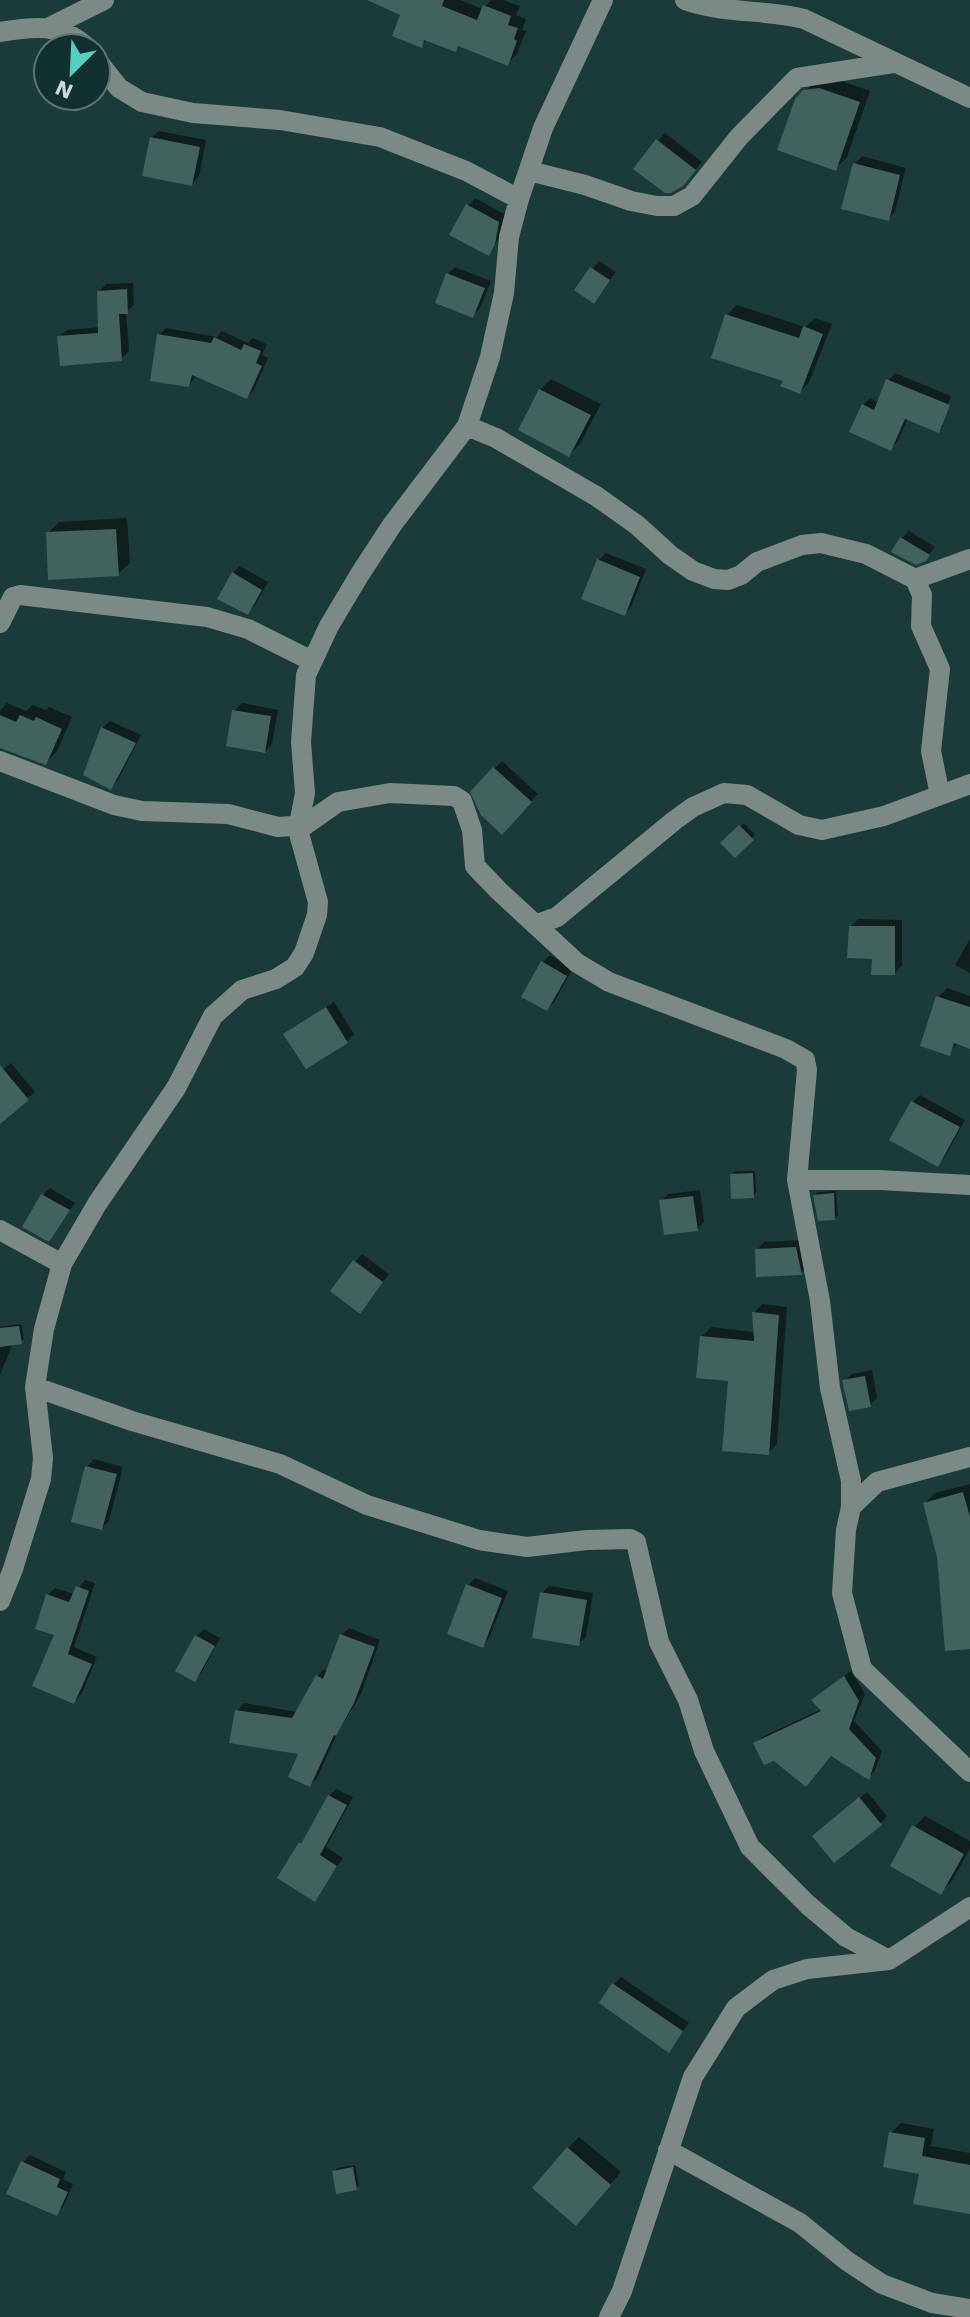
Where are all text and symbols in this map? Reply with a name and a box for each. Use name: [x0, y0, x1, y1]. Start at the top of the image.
north arrow: [32, 32, 112, 112]
text: N: [52, 75, 77, 105]

